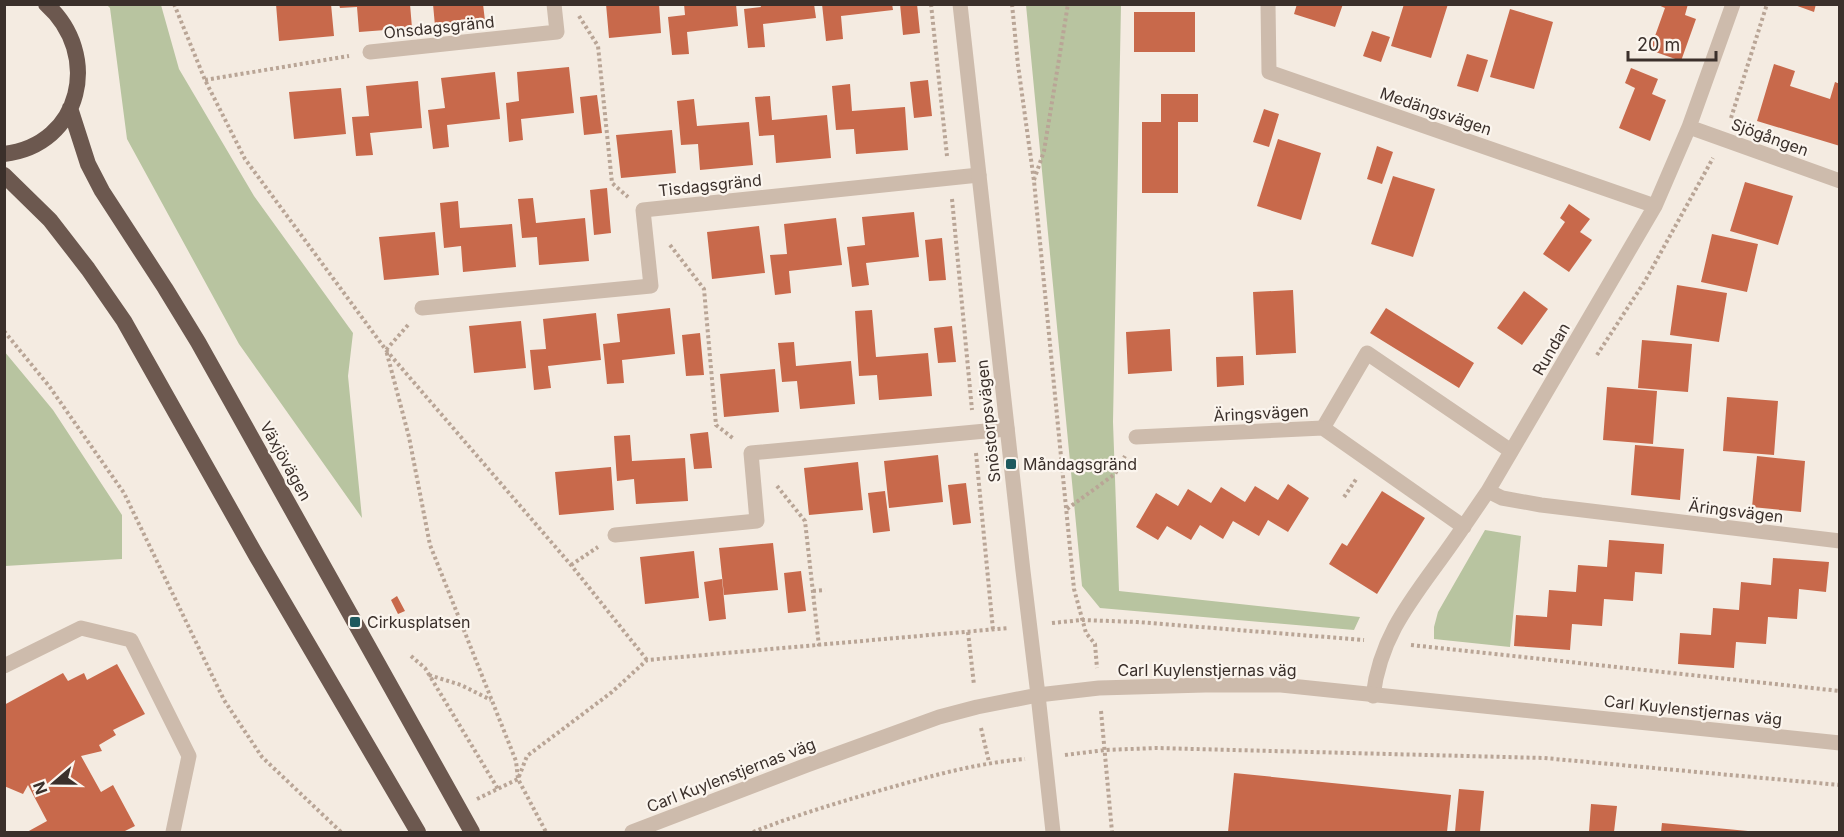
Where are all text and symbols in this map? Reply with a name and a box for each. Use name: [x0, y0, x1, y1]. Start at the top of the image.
street label: Onsdagsgränd: [383, 11, 495, 43]
scale bar: [1628, 24, 1716, 62]
text: 20 m: [1637, 34, 1680, 55]
street label: Medängsvägen: [1378, 83, 1494, 139]
street label: Sjögången: [1729, 114, 1811, 160]
street label: Tisdagsgränd: [657, 170, 763, 200]
street label: Rundan: [1528, 319, 1574, 379]
street label: Snöstorpsvägen: [972, 359, 1004, 483]
street label: Äringsvägen: [1213, 401, 1309, 425]
street label: Växjövägen: [256, 418, 316, 504]
place label: Måndagsgränd: [1023, 454, 1137, 474]
marker: Måndagsgränd: [1004, 457, 1018, 471]
street label: Äringsvägen: [1687, 495, 1785, 527]
place label: Cirkusplatsen: [367, 612, 470, 632]
marker: Cirkusplatsen: [348, 615, 362, 629]
street label: Carl Kuylenstjernas väg: [1117, 660, 1297, 680]
street label: Carl Kuylenstjernas väg: [1603, 691, 1783, 729]
street label: Carl Kuylenstjernas väg: [644, 734, 818, 816]
north arrow: [24, 753, 84, 813]
text: N: [28, 779, 51, 797]

